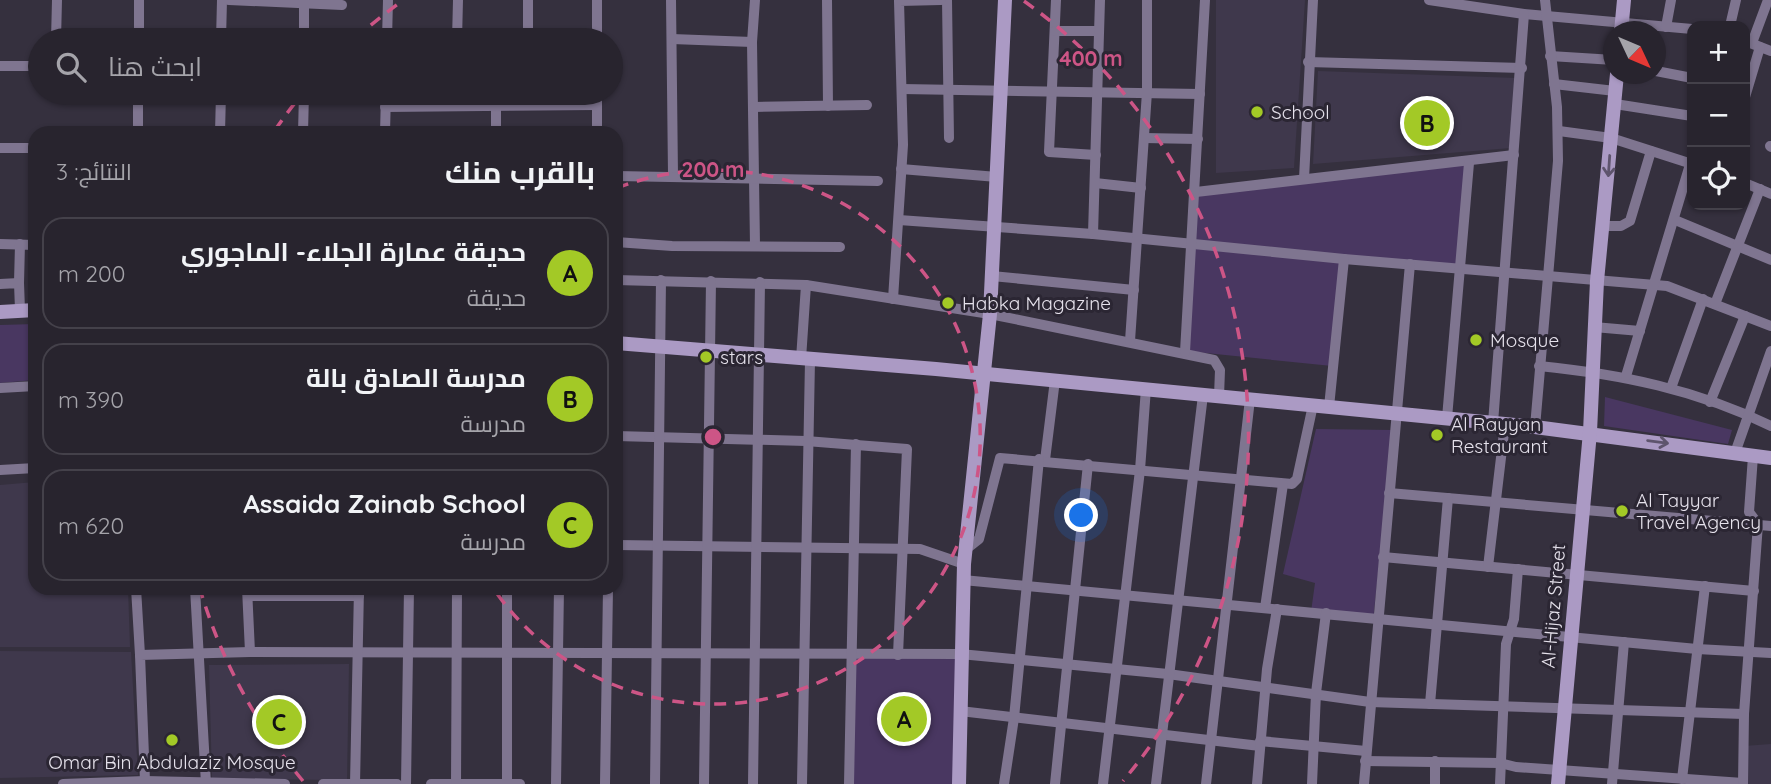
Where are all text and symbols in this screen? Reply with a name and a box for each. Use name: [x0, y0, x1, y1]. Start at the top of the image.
north arrow: [1603, 21, 1666, 84]
map controls: [1687, 21, 1750, 210]
button: +: [1687, 21, 1750, 84]
search box: [28, 28, 623, 105]
text: 400 m: [1059, 45, 1123, 71]
icon: search: [52, 48, 90, 86]
text: ابحث هنا: [108, 50, 202, 83]
button: −: [1687, 84, 1750, 147]
pin: B: [1404, 97, 1450, 149]
place label: School: [1271, 100, 1330, 124]
marker: School: [1249, 104, 1265, 120]
button: locate: [1687, 147, 1750, 210]
text: بالقرب منك: [445, 153, 595, 191]
one-way arrow: [1602, 154, 1615, 177]
text: 200 m: [682, 156, 744, 182]
text: النتائج: 3: [56, 157, 132, 186]
text: حديقة عمارة الجلاء- الماجوري: [181, 235, 526, 268]
text: 200 m: [58, 259, 125, 288]
text: A: [563, 259, 577, 288]
text: حديقة: [467, 283, 526, 312]
place label: Habka Magazine: [962, 291, 1111, 315]
marker: Habka Magazine: [940, 295, 956, 311]
place label: Mosque: [1490, 328, 1559, 352]
marker: Mosque: [1468, 332, 1484, 348]
place label: stars: [720, 345, 763, 369]
marker: stars: [698, 349, 714, 365]
text: مدرسة الصادق بالة: [306, 361, 526, 394]
text: 390 m: [58, 385, 124, 414]
text: B: [562, 385, 578, 414]
text: مدرسة: [461, 409, 526, 438]
place label: Al Rayyan Restaurant: [1451, 412, 1548, 458]
centre of rings: [701, 425, 725, 449]
marker: Al Rayyan Restaurant: [1429, 427, 1445, 443]
one-way arrow: [1646, 436, 1668, 449]
text: Assaida Zainab School: [243, 487, 526, 520]
place label: Al Tayyar Travel Agency: [1636, 488, 1761, 534]
your location: [1064, 498, 1098, 532]
marker: Al Tayyar Travel Agency: [1614, 503, 1630, 519]
text: 620 m: [58, 511, 124, 540]
text: C: [563, 511, 577, 540]
text: مدرسة: [461, 527, 526, 556]
street label: Al-Hijaz Street: [1536, 543, 1570, 669]
pin: A: [881, 693, 927, 745]
pin: C: [256, 696, 302, 748]
marker: Omar Bin Abdulaziz Mosque: [164, 732, 180, 748]
place label: Omar Bin Abdulaziz Mosque: [48, 750, 296, 774]

